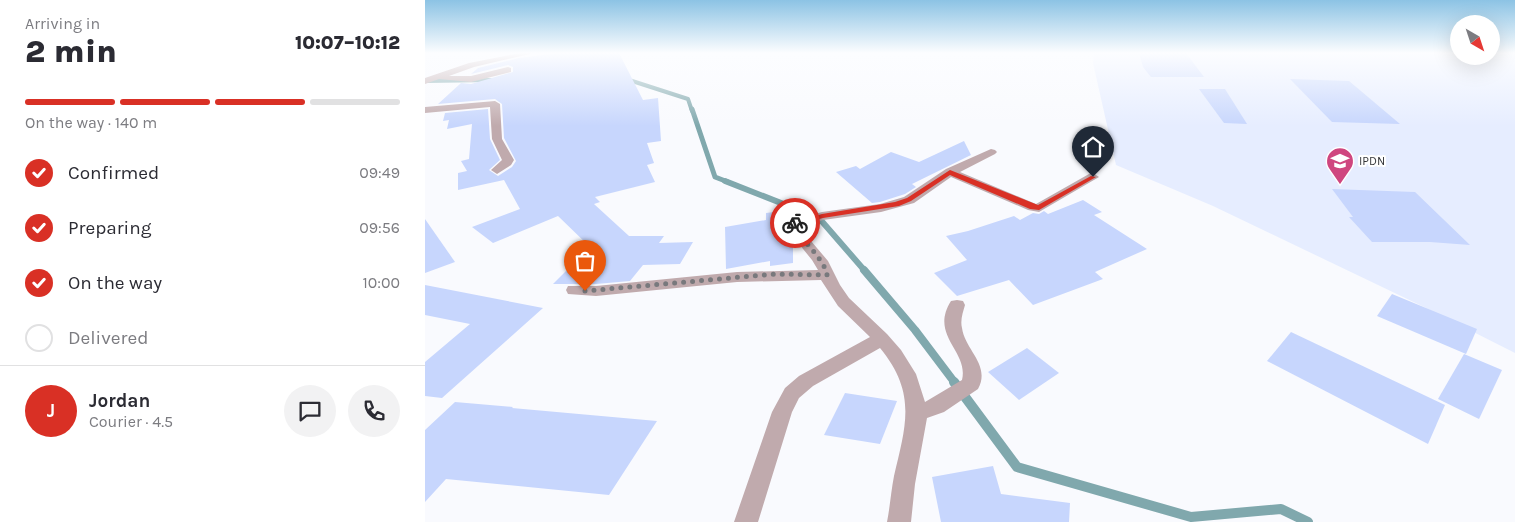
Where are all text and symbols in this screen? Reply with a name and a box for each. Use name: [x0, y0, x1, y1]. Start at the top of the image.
text: Arriving in: [25, 14, 100, 33]
north arrow: [1450, 15, 1500, 65]
map controls: [1450, 15, 1500, 65]
text: 10:07–10:12: [295, 32, 400, 54]
text: 2 min: [25, 33, 117, 70]
text: On the way · 140 m: [25, 113, 157, 132]
pin: [1072, 126, 1114, 177]
icon: home: [1079, 133, 1107, 161]
school or university icon: IPDN: [1325, 146, 1355, 185]
place label: IPDN: [1359, 154, 1385, 168]
icon: check: [25, 159, 53, 187]
text: Confirmed: [68, 162, 159, 184]
text: 09:49: [359, 163, 400, 182]
courier: [770, 198, 820, 248]
icon: bike: [781, 209, 809, 237]
icon: check: [25, 214, 53, 242]
text: Preparing: [68, 217, 151, 239]
text: 09:56: [359, 218, 400, 237]
pin: [564, 240, 606, 291]
icon: bag: [571, 247, 599, 275]
icon: check: [25, 269, 53, 297]
text: On the way: [68, 272, 162, 294]
text: 10:00: [363, 273, 400, 292]
text: Delivered: [68, 327, 148, 349]
button: chat: [284, 385, 336, 437]
button: phone: [348, 385, 400, 437]
text: Jordan: [89, 390, 150, 412]
text: J: [47, 400, 55, 422]
text: Courier · 4.5: [89, 412, 173, 431]

